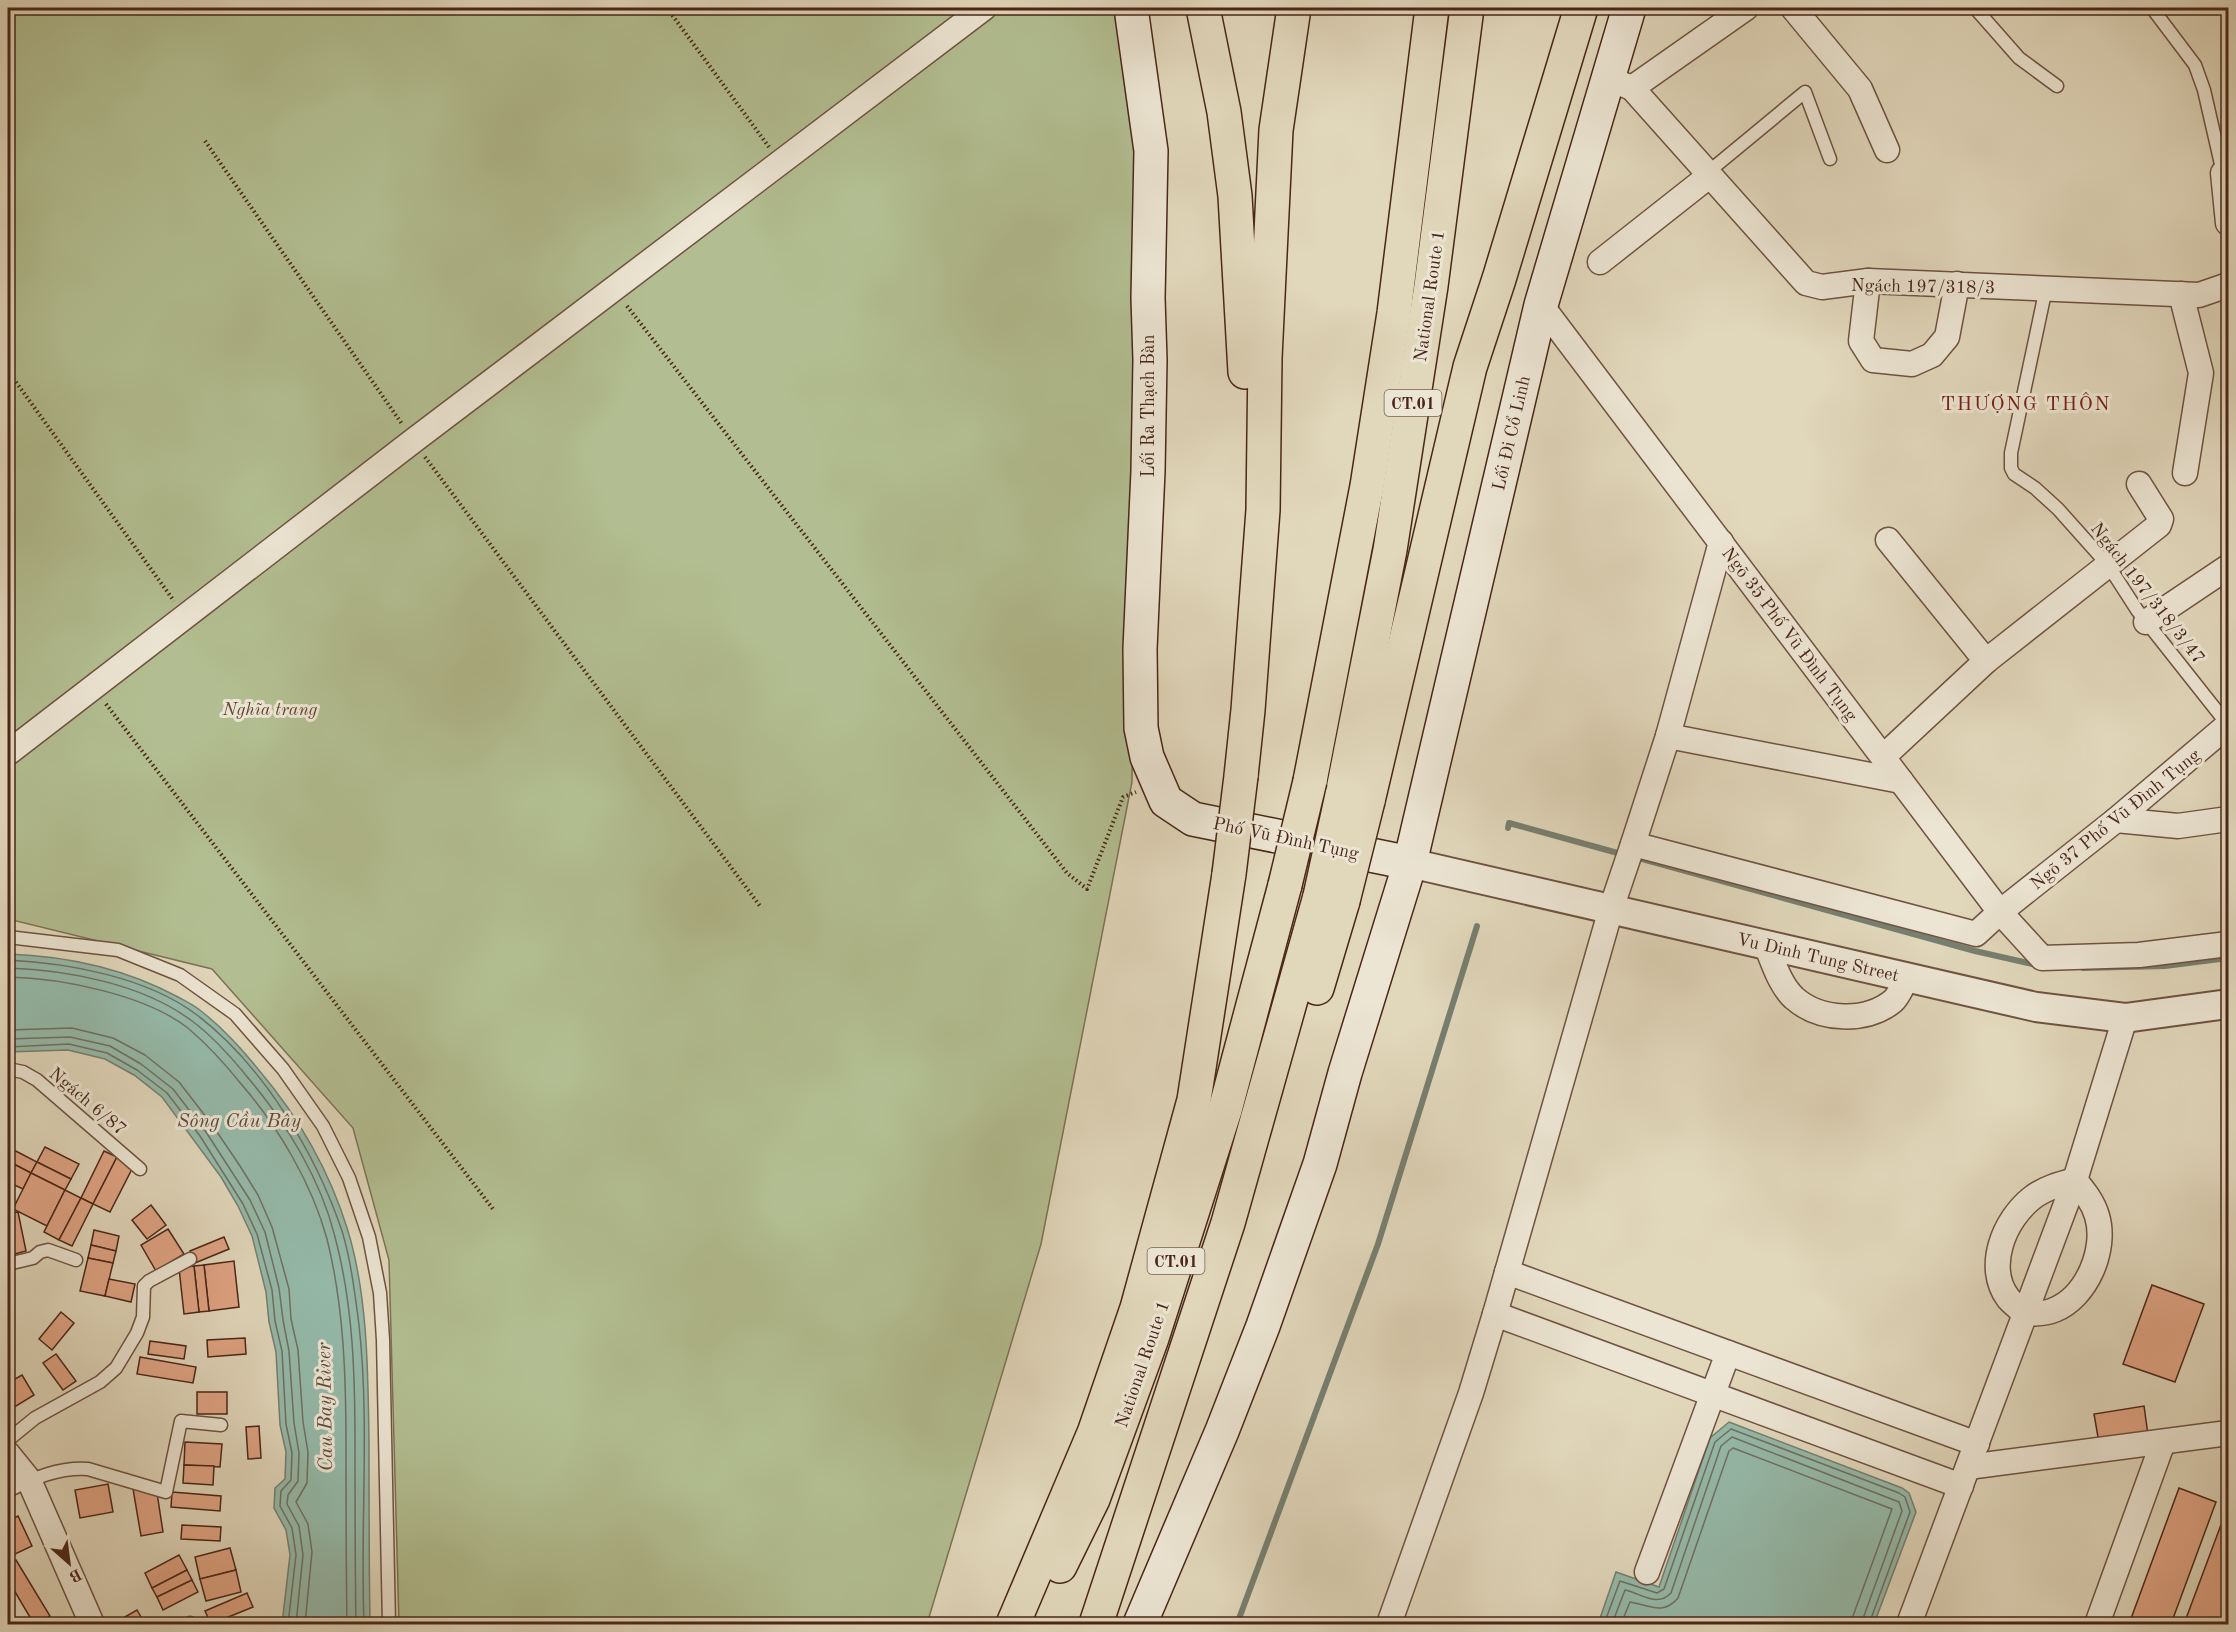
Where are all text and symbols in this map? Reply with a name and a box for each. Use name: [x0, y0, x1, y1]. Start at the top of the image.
street label: National Route 1: [1412, 229, 1448, 363]
street label: Ngách 197/318/3: [1851, 277, 1995, 297]
street label: Lối Ra Thạch Bàn: [1139, 334, 1158, 477]
street label: Lối Đi Cổ Linh: [1488, 374, 1534, 492]
road number: CT.01: [1384, 390, 1442, 416]
district label: THƯỢNG THÔN: [1941, 392, 2111, 415]
street label: Ngách 197/318/3/47: [2087, 520, 2208, 667]
street label: Ngõ 35 Phố Vũ Đình Tụng: [1718, 544, 1861, 725]
park label: Nghĩa trang: [222, 701, 318, 719]
street label: Ngõ 37 Phố Vũ Đình Tụng: [2027, 745, 2204, 894]
street label: Phố Vũ Đình Tụng: [1211, 814, 1361, 863]
street label: Vu Dinh Tung Street: [1735, 931, 1901, 985]
street label: Ngách 6/87: [45, 1064, 129, 1139]
water label: Sông Cầu Bây: [177, 1111, 302, 1132]
road number: CT.01: [1148, 1248, 1204, 1274]
street label: National Route 1: [1113, 1299, 1173, 1430]
water label: Cau Bay River: [315, 1342, 337, 1472]
north arrow: [39, 1533, 99, 1593]
text: B: [66, 1565, 84, 1584]

